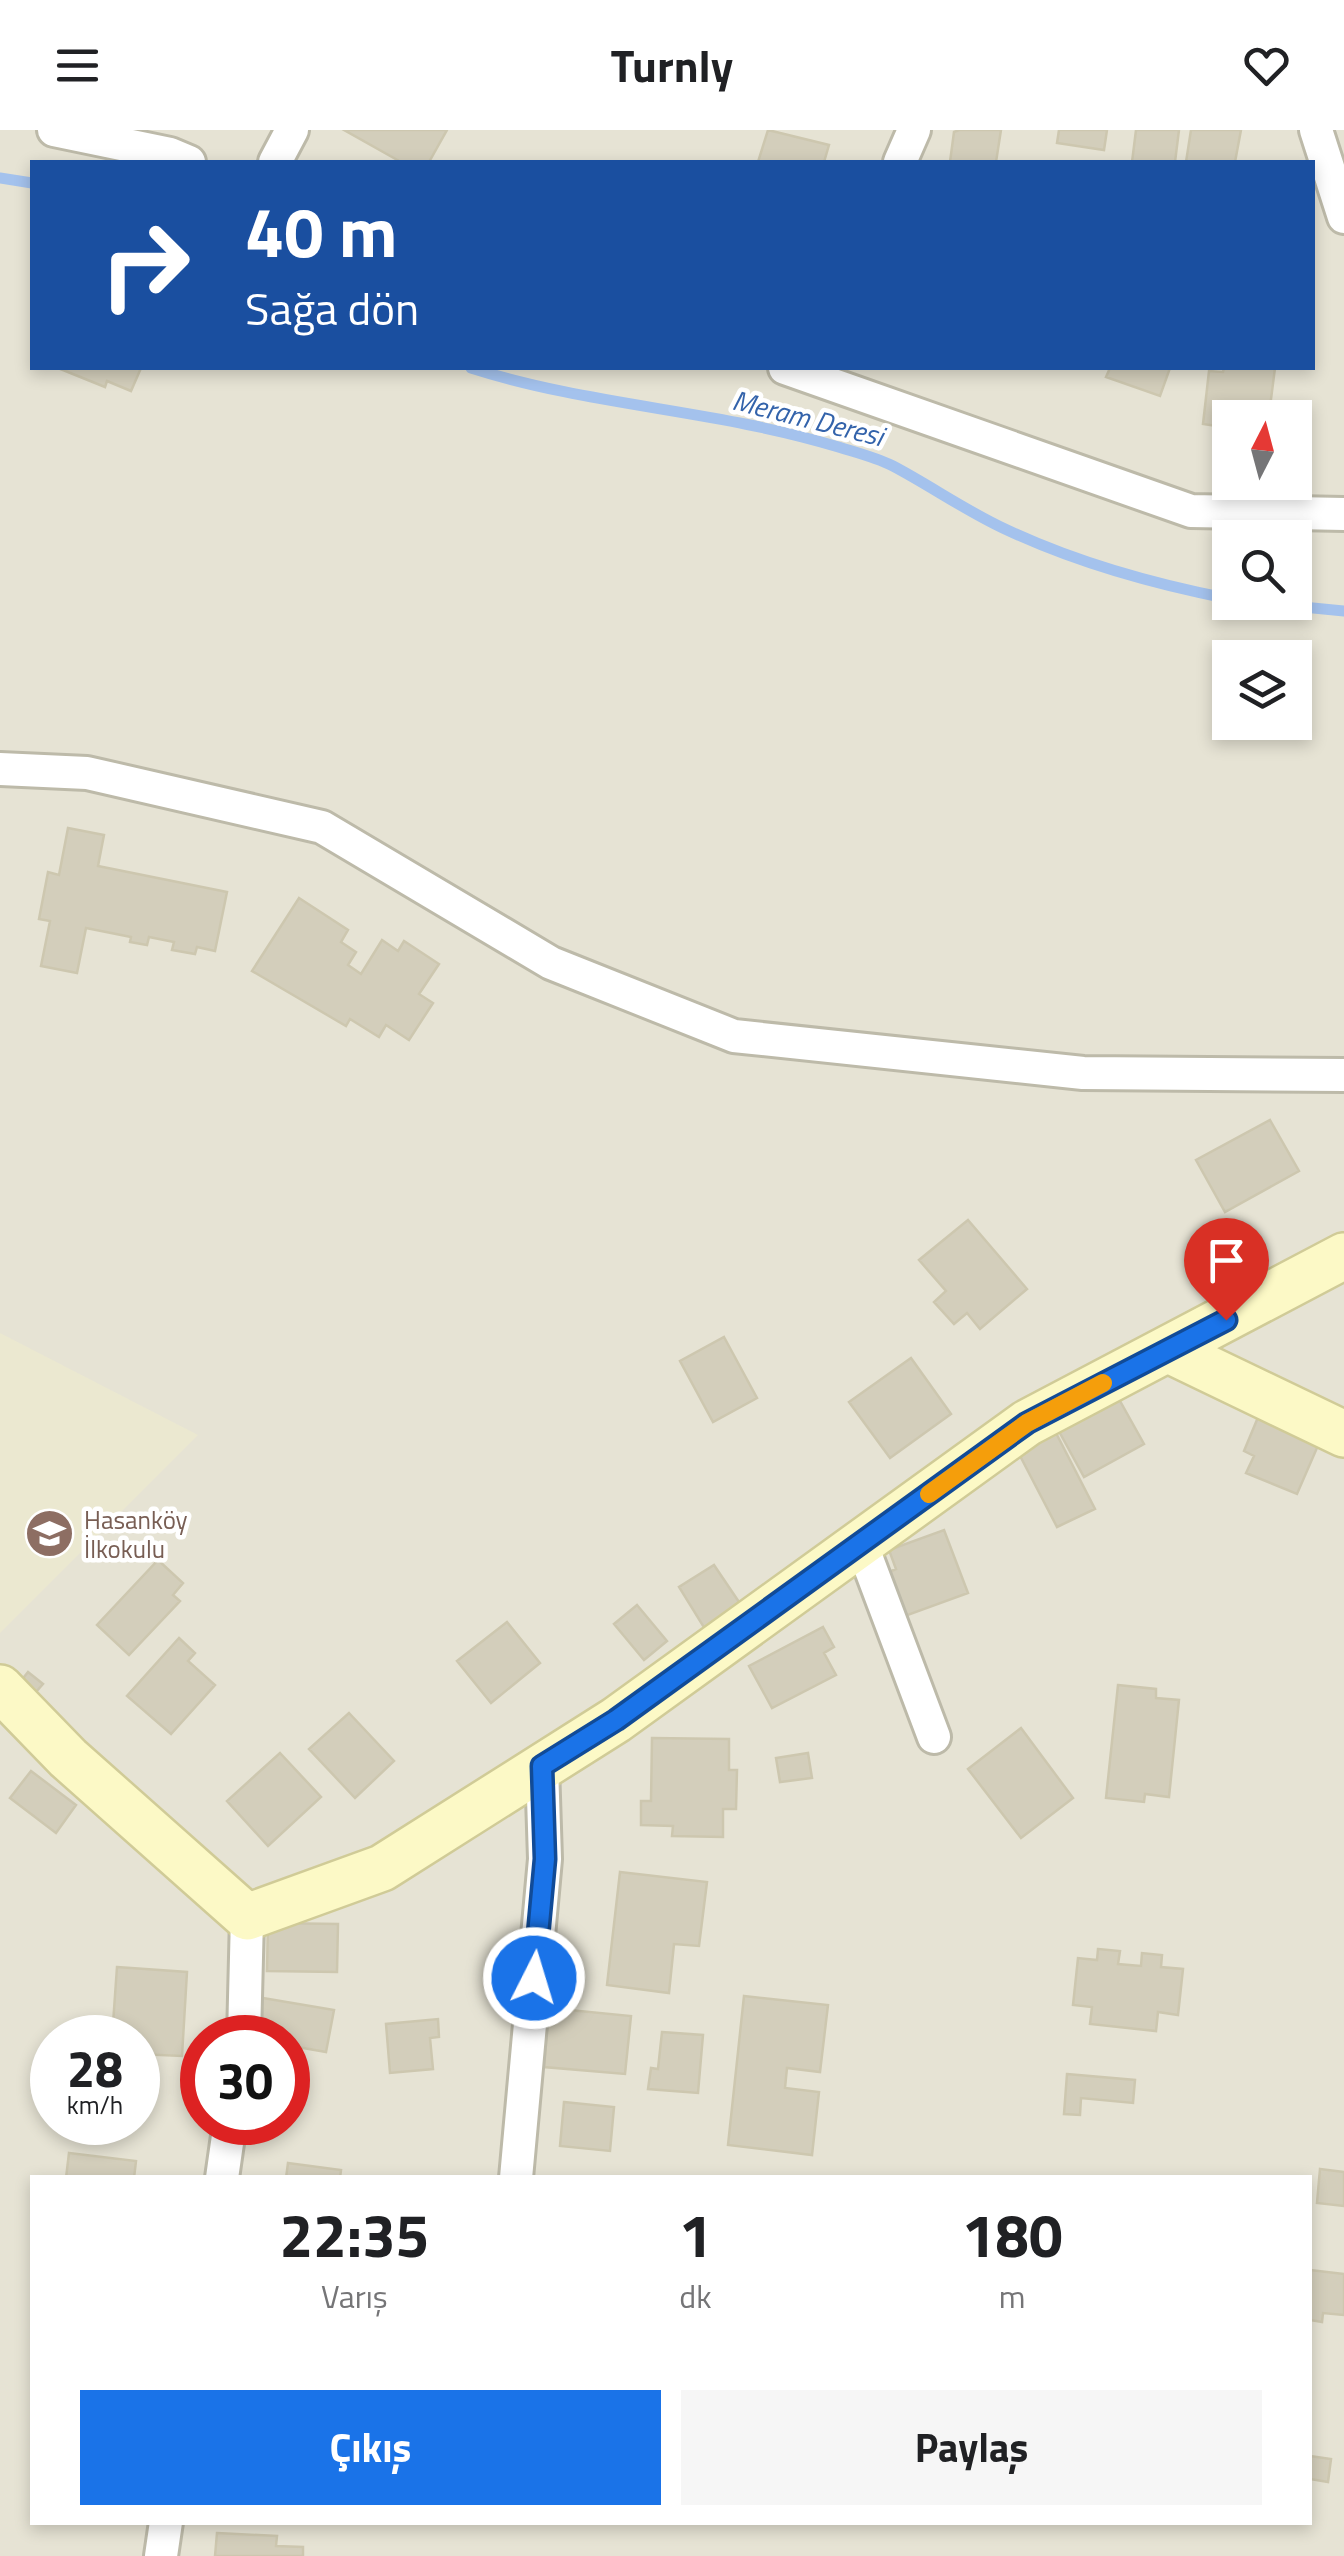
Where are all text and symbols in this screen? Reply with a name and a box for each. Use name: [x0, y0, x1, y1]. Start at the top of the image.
text: Turnly: [611, 31, 733, 99]
icon: menu: [50, 38, 105, 93]
icon: heart: [1239, 38, 1294, 93]
text: 40 m: [245, 178, 398, 284]
icon: right: [80, 200, 210, 330]
text: Sağa dön: [245, 274, 419, 342]
water label: Meram Deresi: [728, 378, 891, 458]
north arrow: [1212, 400, 1312, 500]
map controls: [1212, 400, 1312, 740]
button: search: [1212, 520, 1312, 620]
button: layers: [1212, 640, 1312, 740]
pin: [1184, 1218, 1269, 1321]
icon: arrive: [1199, 1233, 1254, 1288]
place label: Hasanköy İlkokulu: [84, 1501, 188, 1568]
school or university icon: Hasanköy İlkokulu: [23, 1508, 75, 1560]
position arrow: [482, 1926, 586, 2030]
speed limit sign: 30: [180, 2015, 310, 2145]
text: 28: [67, 2030, 123, 2106]
text: km/h: [67, 2086, 123, 2124]
text: 22:35: [279, 2189, 429, 2280]
text: 1: [679, 2189, 712, 2280]
text: 180: [962, 2189, 1063, 2280]
text: Varış: [321, 2272, 388, 2320]
text: dk: [679, 2272, 712, 2320]
text: m: [999, 2272, 1026, 2320]
button: Çıkış: [80, 2390, 661, 2505]
button: Paylaş: [681, 2390, 1262, 2505]

